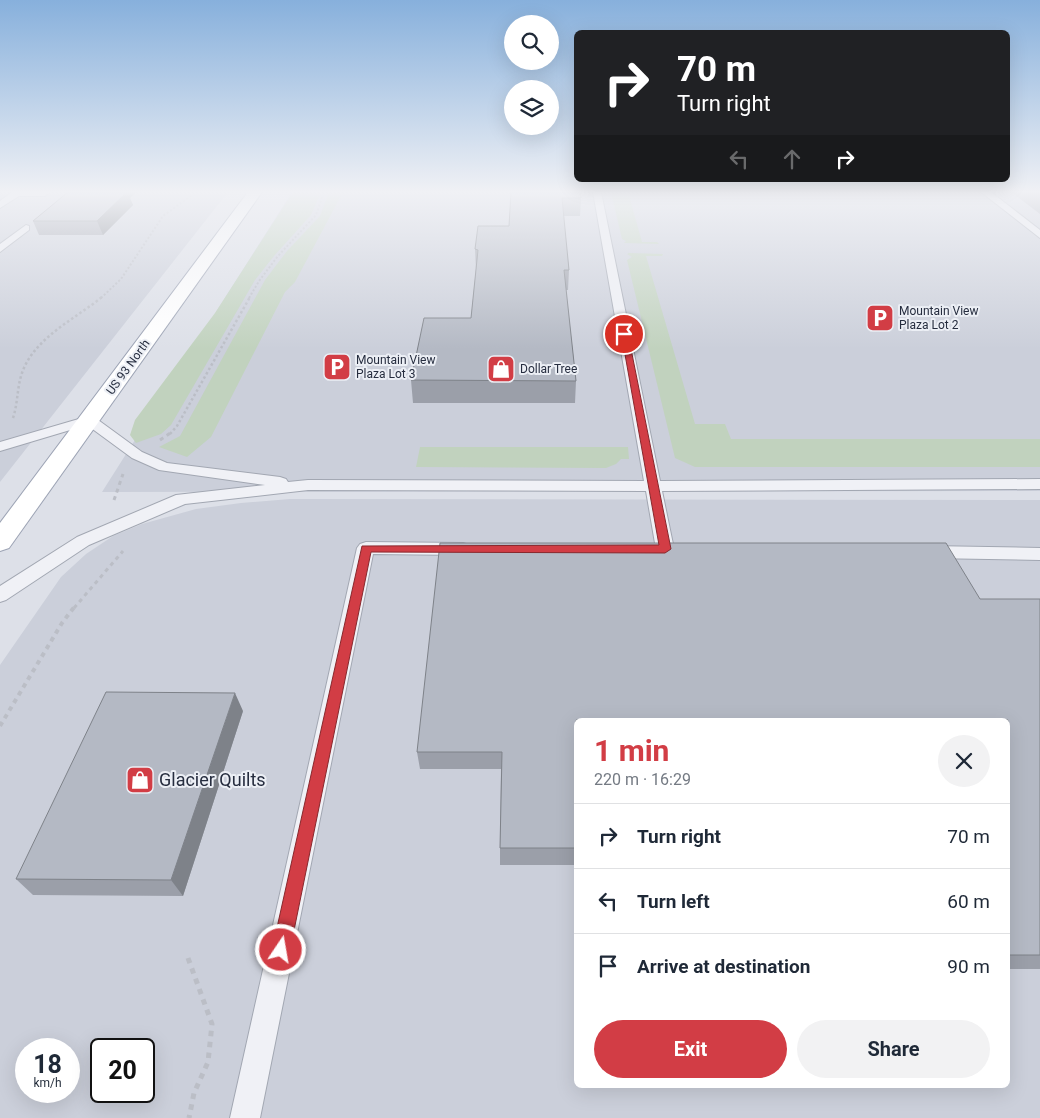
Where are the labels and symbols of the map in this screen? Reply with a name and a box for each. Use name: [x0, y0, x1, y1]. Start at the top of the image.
parking icon: Mountain View Plaza Lot 2: [865, 303, 895, 333]
place label: Mountain View Plaza Lot 2: [899, 304, 978, 332]
pin: [603, 313, 645, 355]
street label: US 93 North: [103, 337, 153, 397]
parking icon: Mountain View Plaza Lot 3: [322, 352, 352, 382]
place label: Mountain View Plaza Lot 3: [356, 353, 435, 381]
shop icon: Dollar Tree: [486, 354, 516, 384]
place label: Dollar Tree: [520, 362, 577, 376]
shop icon: Glacier Quilts: [125, 765, 155, 795]
place label: Glacier Quilts: [159, 769, 266, 790]
position arrow: [254, 923, 306, 975]
speed limit sign: 20: [90, 1038, 155, 1103]

